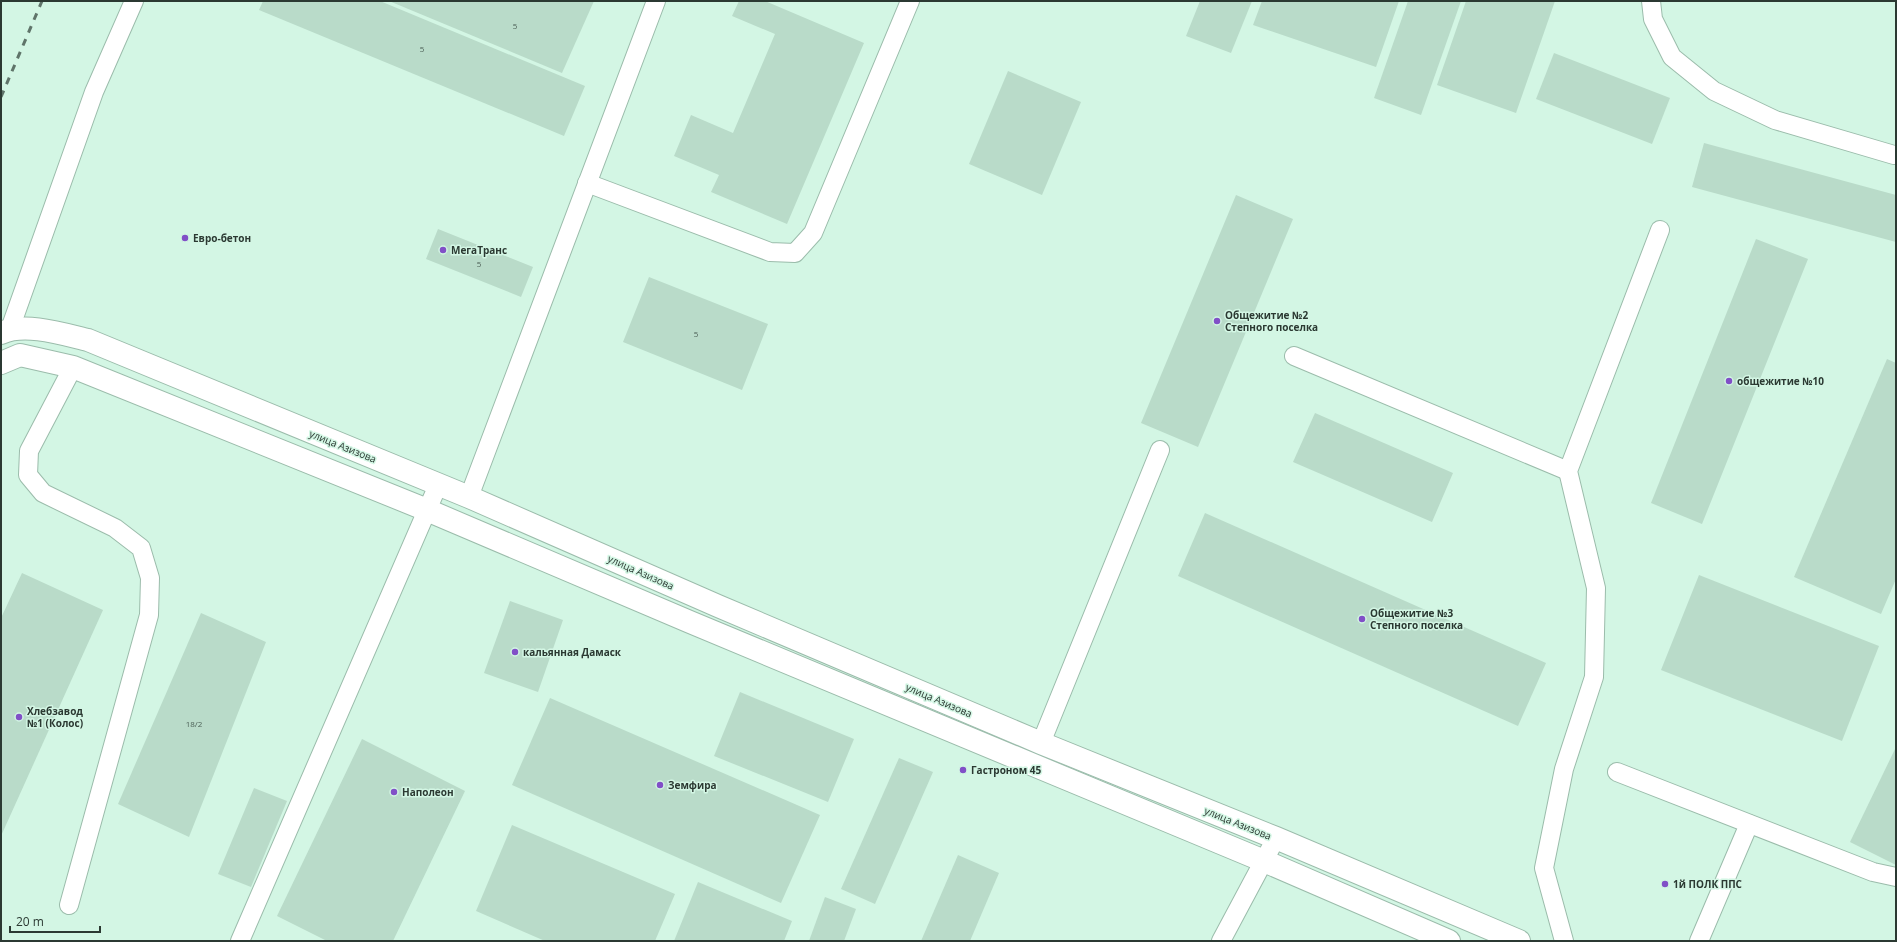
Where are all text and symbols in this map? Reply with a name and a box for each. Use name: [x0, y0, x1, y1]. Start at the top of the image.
house number: 5: [513, 20, 518, 31]
house number: 5: [420, 43, 425, 54]
place label: Евро-бетон: [193, 231, 251, 245]
marker: Евро-бетон: [180, 233, 190, 243]
place label: МегаТранс: [451, 243, 507, 257]
marker: МегаТранс: [438, 245, 448, 255]
house number: 5: [477, 258, 482, 269]
place label: Общежитие №2 Степного поселка: [1225, 308, 1318, 334]
marker: Общежитие №2 Степного поселка: [1212, 316, 1222, 326]
house number: 5: [694, 328, 699, 339]
place label: общежитие №10: [1737, 374, 1824, 388]
marker: общежитие №10: [1724, 376, 1734, 386]
street label: улица Азизова: [307, 426, 379, 466]
street label: улица Азизова: [606, 551, 676, 593]
place label: Общежитие №3 Степного поселка: [1370, 606, 1463, 632]
marker: Общежитие №3 Степного поселка: [1357, 614, 1367, 624]
place label: кальянная Дамаск: [523, 645, 622, 659]
marker: кальянная Дамаск: [510, 647, 520, 657]
street label: улица Азизова: [904, 680, 974, 720]
place label: Хлебзавод №1 (Колос): [27, 704, 83, 730]
marker: Хлебзавод №1 (Колос): [14, 712, 24, 722]
house number: 18/2: [186, 718, 203, 729]
place label: Гастроном 45: [971, 763, 1041, 777]
marker: Гастроном 45: [958, 765, 968, 775]
place label: Земфира: [668, 778, 717, 792]
marker: Земфира: [655, 780, 665, 790]
place label: Наполеон: [402, 785, 454, 799]
marker: Наполеон: [389, 787, 399, 797]
street label: улица Азизова: [1202, 803, 1274, 843]
place label: 1й ПОЛК ППС: [1673, 877, 1743, 891]
marker: 1й ПОЛК ППС: [1660, 879, 1670, 889]
scale bar: [10, 908, 100, 934]
text: 20 m: [16, 913, 44, 930]

